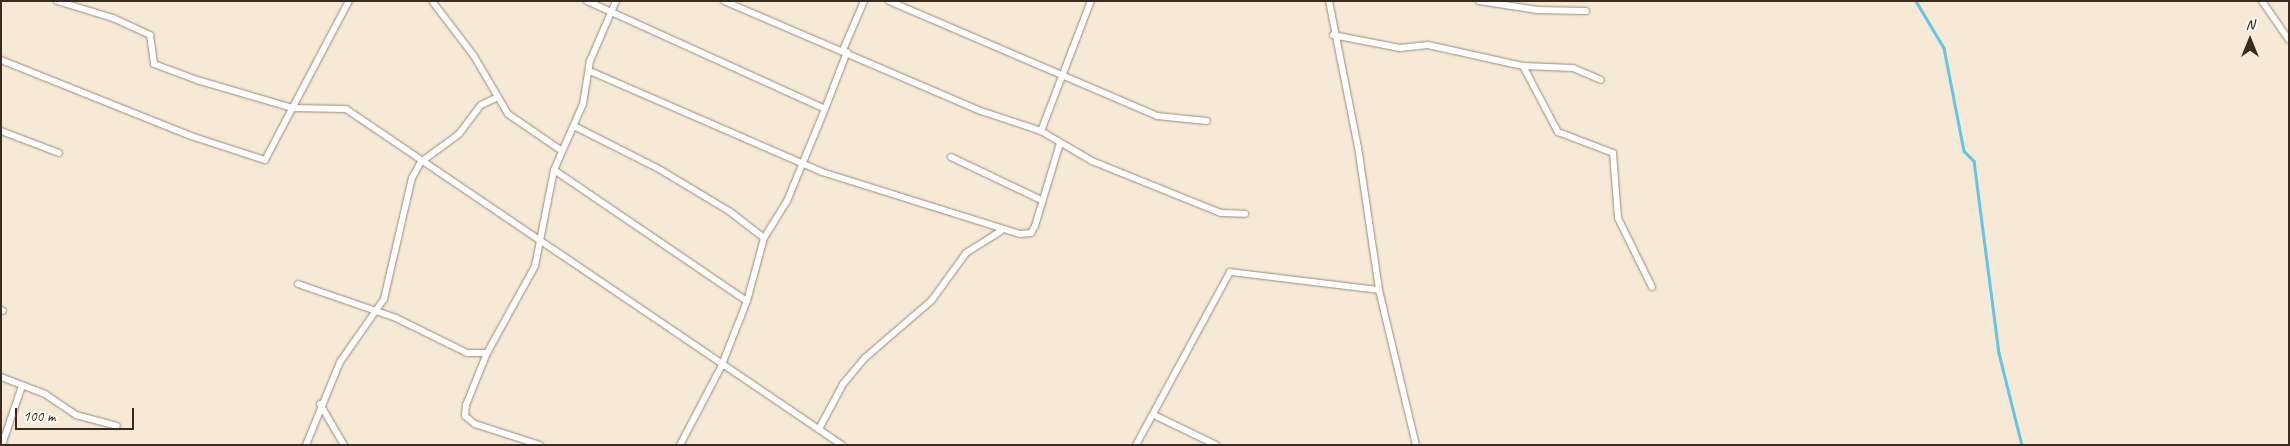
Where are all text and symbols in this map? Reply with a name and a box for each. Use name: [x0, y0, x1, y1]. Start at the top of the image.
north arrow: [2225, 15, 2275, 65]
text: N: [2246, 16, 2254, 33]
scale bar: [18, 398, 136, 430]
text: 100 m: [23, 407, 55, 426]

